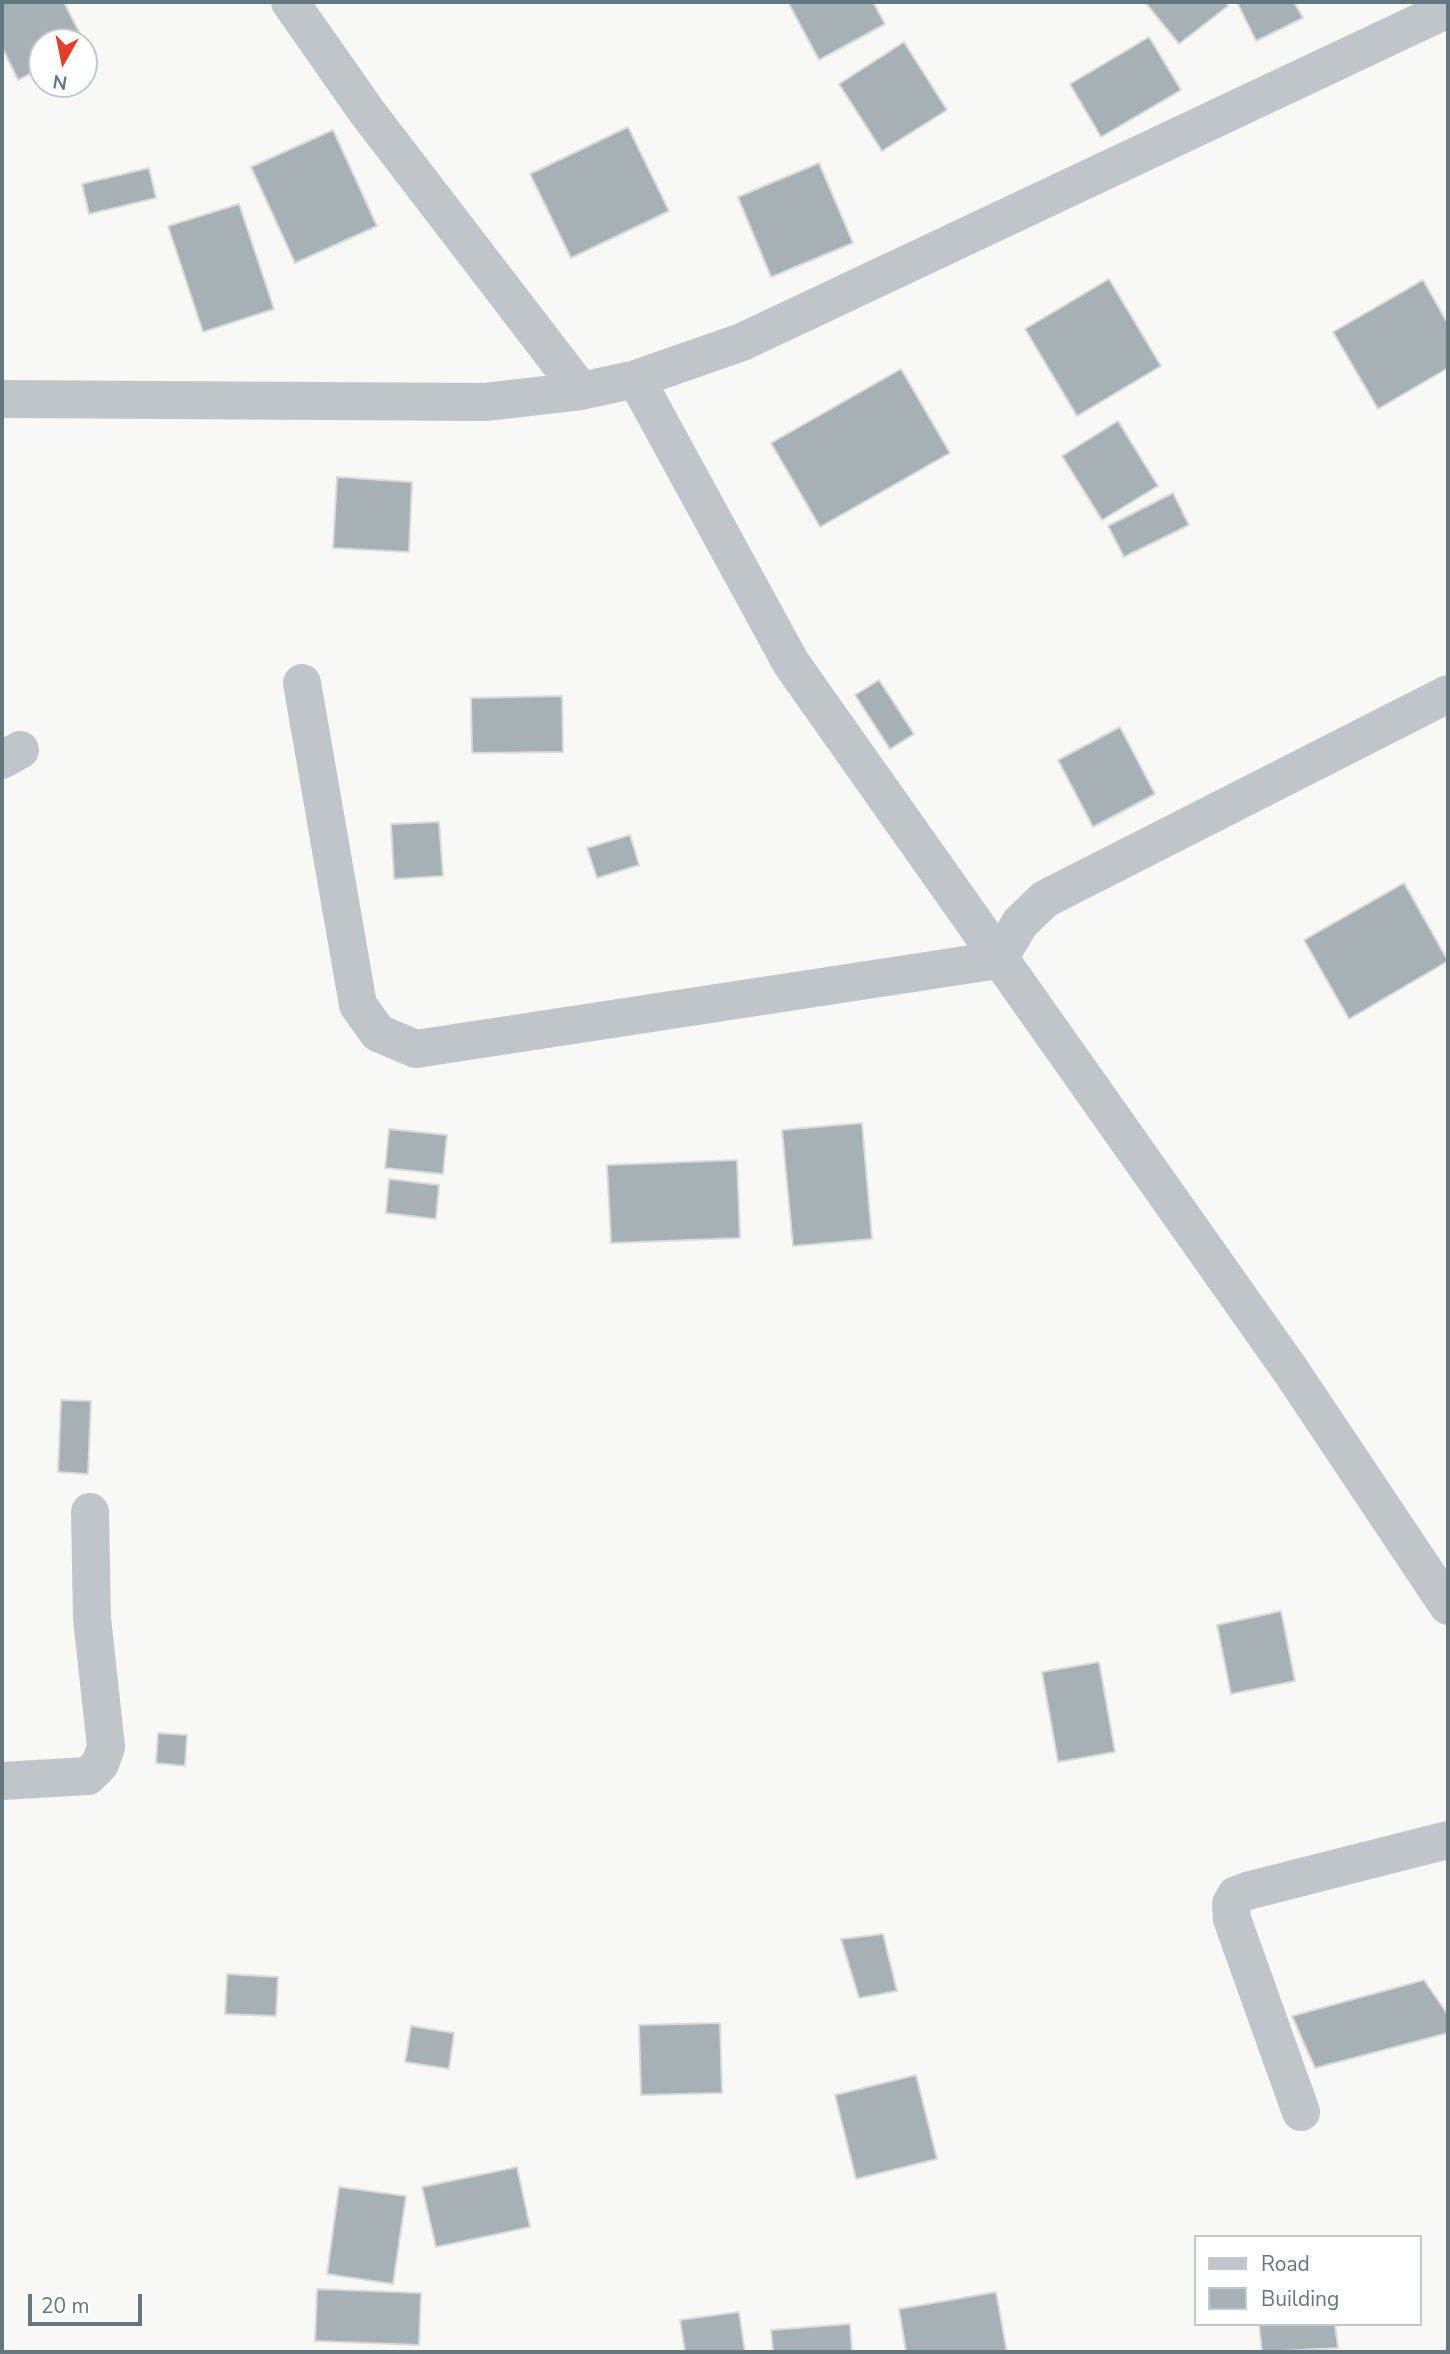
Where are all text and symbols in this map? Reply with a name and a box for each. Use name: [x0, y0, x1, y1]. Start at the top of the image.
north arrow: [28, 28, 98, 98]
text: N: [51, 68, 69, 96]
legend: [1194, 2235, 1422, 2326]
text: Road: [1261, 2250, 1310, 2278]
scale bar: [32, 2280, 145, 2324]
text: Building: [1261, 2285, 1339, 2313]
text: 20 m: [41, 2292, 90, 2320]

